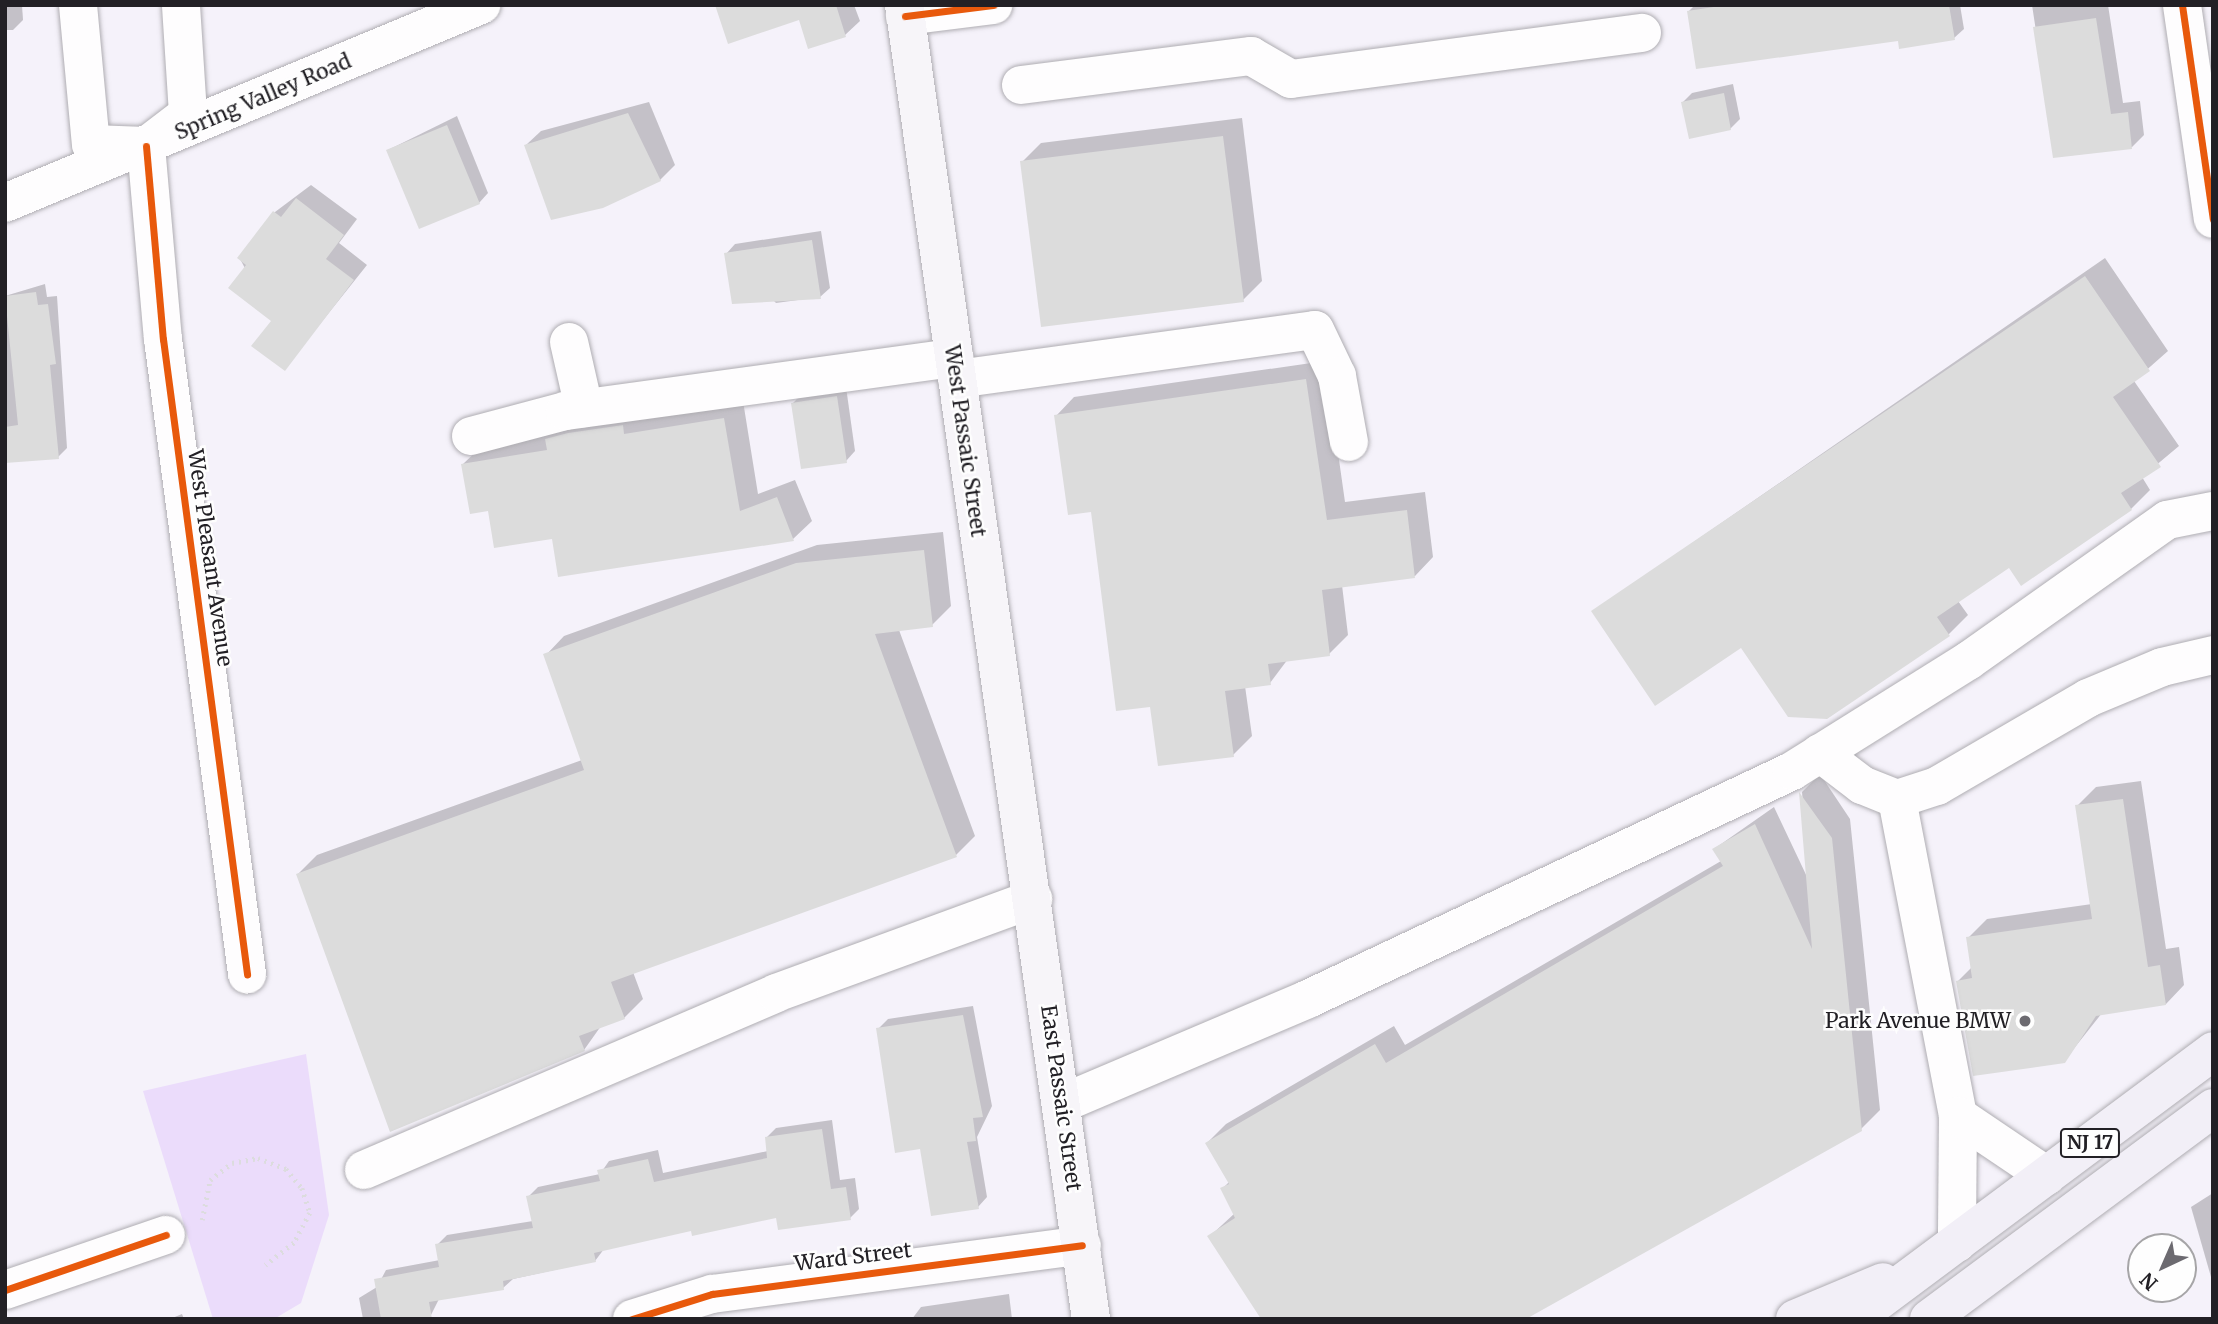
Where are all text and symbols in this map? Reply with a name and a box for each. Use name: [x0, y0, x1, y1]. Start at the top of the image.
street label: Spring Valley Road: [171, 48, 355, 146]
street label: West Passaic Street: [939, 343, 991, 539]
street label: West Pleasant Avenue: [182, 448, 238, 668]
street label: East Passaic Street: [1035, 1003, 1087, 1193]
place label: Park Avenue BMW: [1825, 1008, 2011, 1034]
marker: Park Avenue BMW: [2017, 1013, 2033, 1029]
road number: NJ 17: [2058, 1128, 2122, 1158]
north arrow: [2127, 1233, 2197, 1303]
street label: Ward Street: [793, 1237, 913, 1277]
text: N: [2135, 1268, 2163, 1296]

